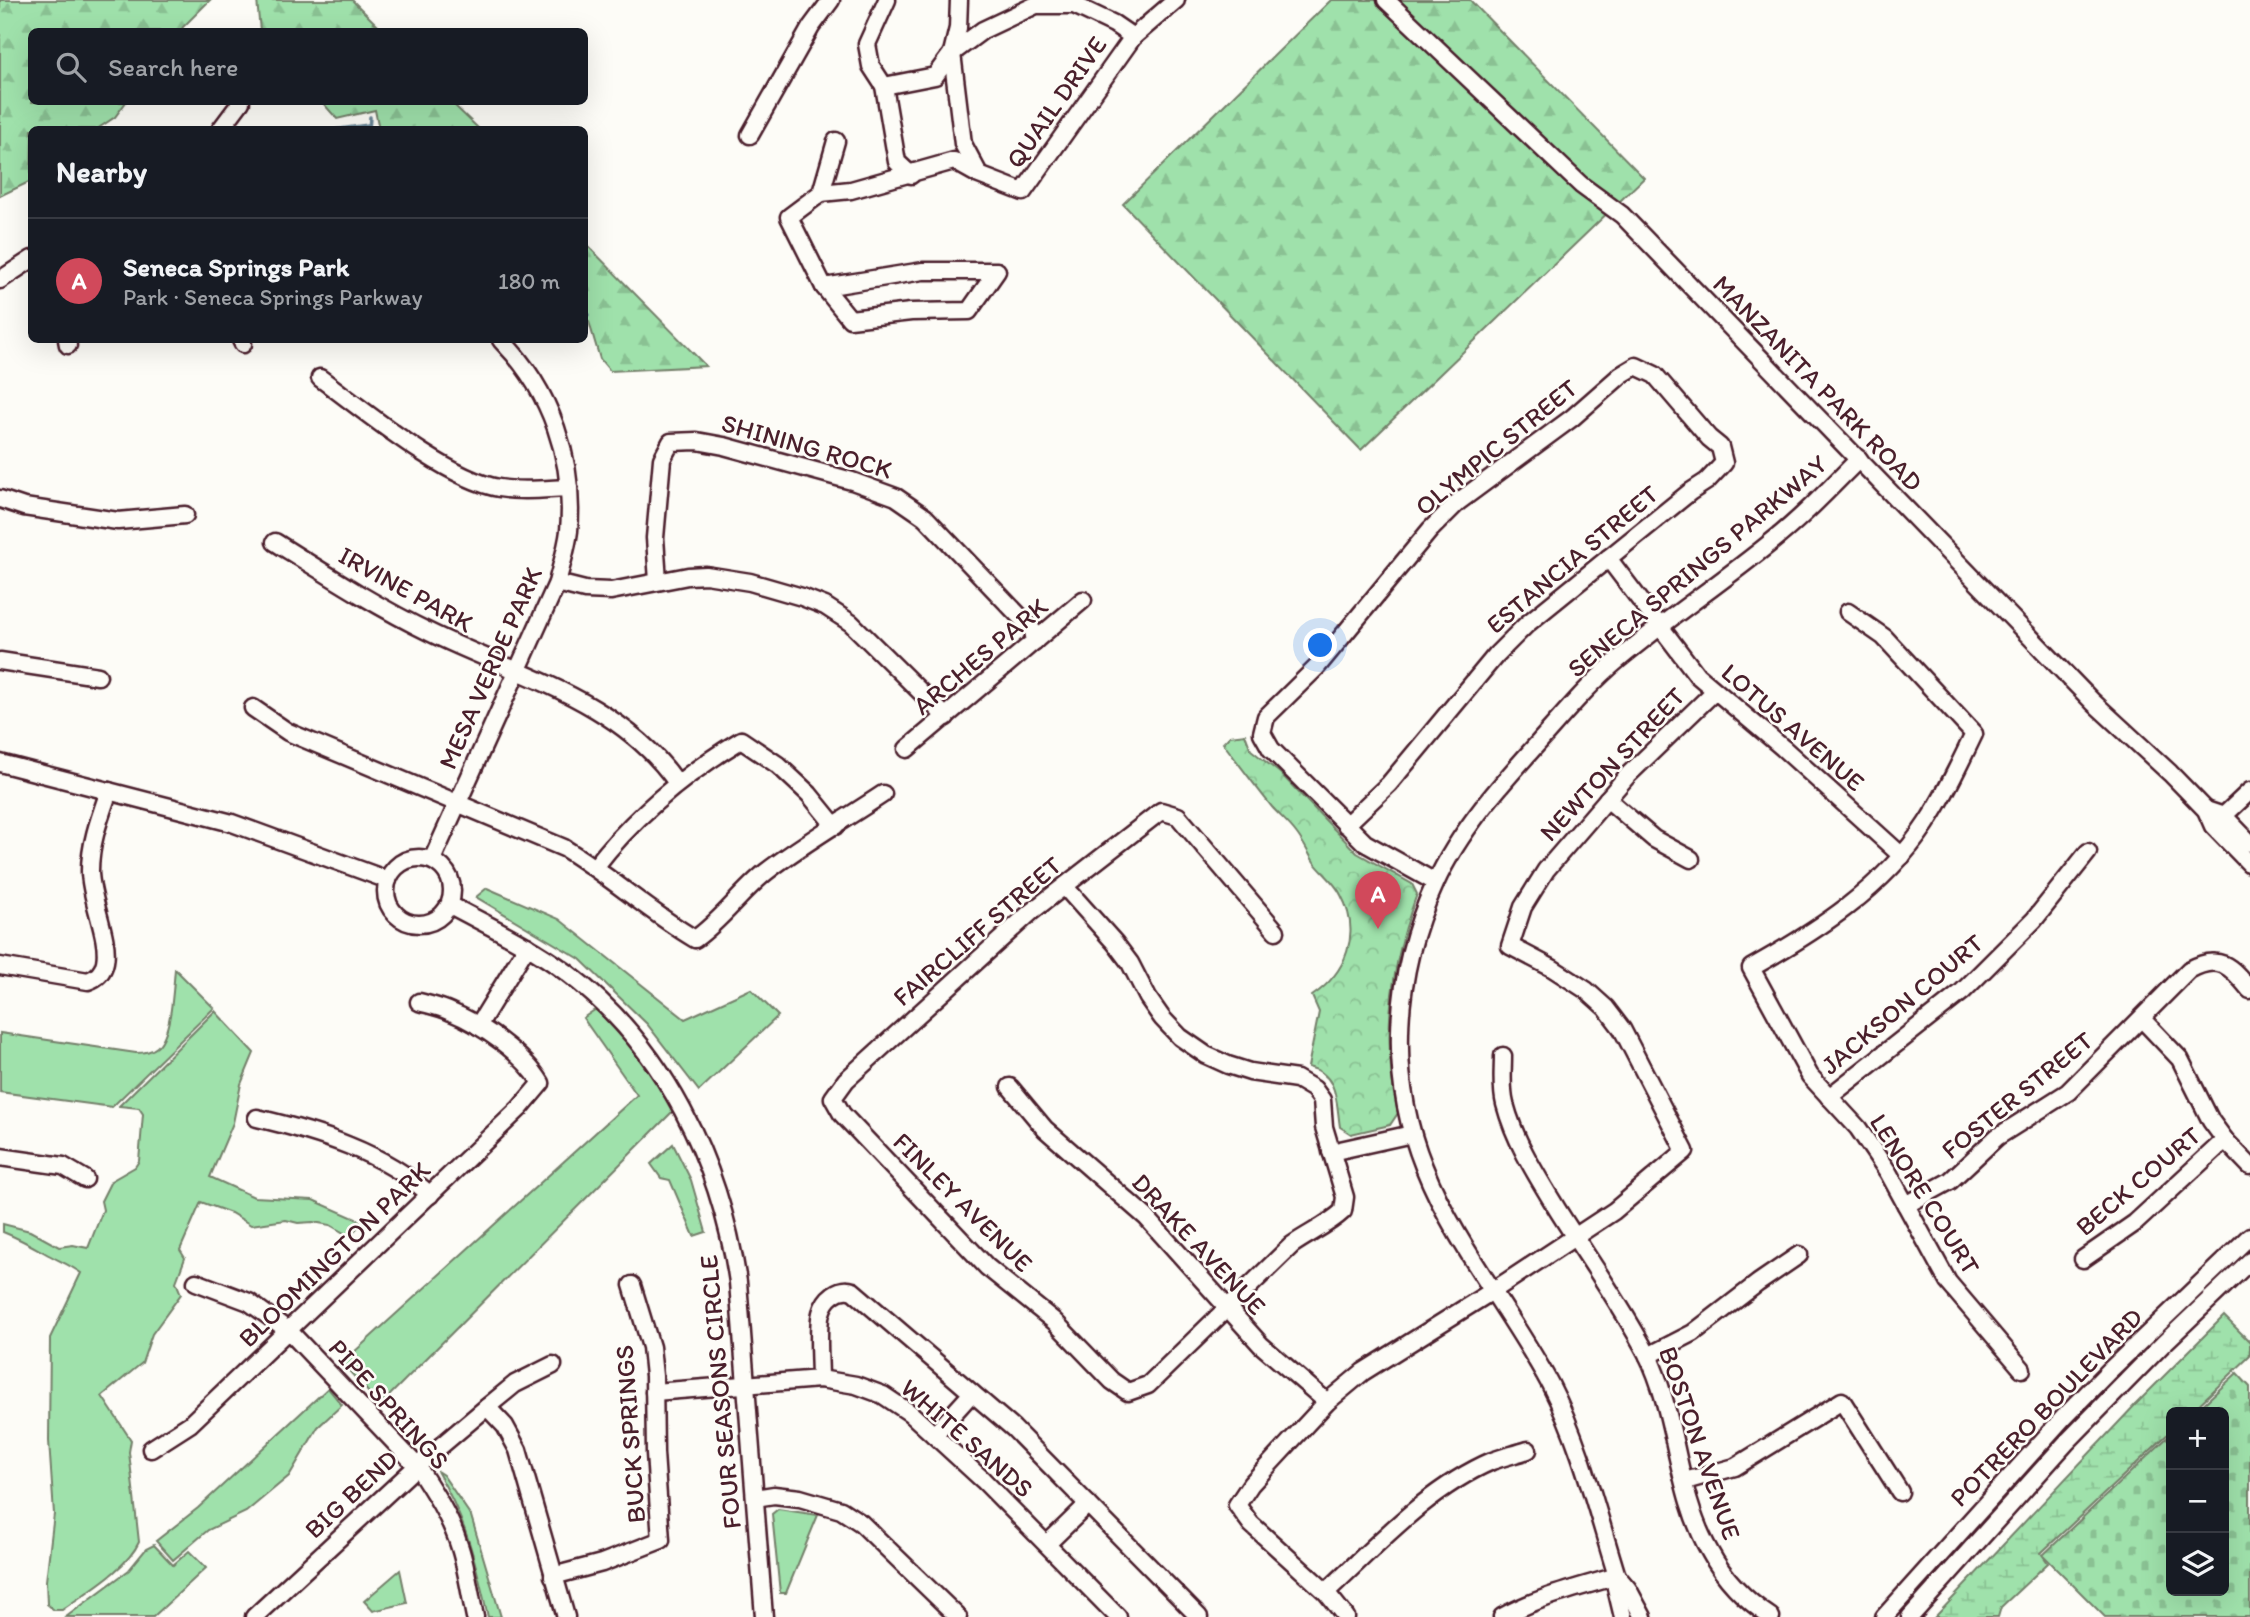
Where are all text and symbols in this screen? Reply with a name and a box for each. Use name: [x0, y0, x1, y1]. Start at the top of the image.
search box: [28, 28, 588, 105]
street label: QUAIL DRIVE: [999, 30, 1113, 174]
icon: search: [52, 48, 90, 86]
text: Search here: [108, 51, 238, 83]
text: Nearby: [56, 153, 147, 190]
text: Seneca Springs Park: [123, 251, 349, 283]
text: A: [72, 267, 86, 295]
text: 180 m: [498, 267, 560, 295]
street label: MANZANITA PARK ROAD: [1706, 268, 1930, 498]
text: Park · Seneca Springs Parkway: [123, 283, 422, 311]
street label: OLYMPIC STREET: [1408, 371, 1584, 522]
street label: SHINING ROCK: [718, 406, 896, 486]
street label: SENECA SPRINGS PARKWAY: [1561, 448, 1834, 684]
street label: ESTANCIA STREET: [1479, 477, 1665, 640]
street label: IRVINE PARK: [333, 539, 479, 639]
street label: MESA VERDE PARK: [431, 562, 549, 774]
street label: ARCHES PARK: [906, 590, 1054, 722]
your location: [1303, 628, 1337, 662]
street label: LOTUS AVENUE: [1715, 656, 1871, 798]
street label: NEWTON STREET: [1532, 680, 1692, 848]
street label: FAIRCLIFF STREET: [886, 849, 1068, 1013]
pin: A: [1355, 871, 1401, 929]
street label: JACKSON COURT: [1814, 927, 1990, 1081]
street label: FOSTER STREET: [1935, 1024, 2099, 1166]
street label: LENORE COURT: [1863, 1108, 1987, 1281]
street label: BECK COURT: [2069, 1119, 2207, 1243]
street label: FINLEY AVENUE: [886, 1125, 1040, 1279]
street label: BLOOMINGTON PARK: [232, 1154, 437, 1354]
street label: DRAKE AVENUE: [1125, 1166, 1273, 1322]
street label: FOUR SEASONS CIRCLE: [692, 1254, 748, 1530]
street label: POTRERO BOULEVARD: [1943, 1301, 2149, 1513]
street label: PIPE SPRINGS: [322, 1332, 456, 1476]
street label: BOSTON AVENUE: [1652, 1342, 1748, 1544]
street label: BUCK SPRINGS: [608, 1344, 652, 1524]
street label: WHITE SANDS: [894, 1372, 1040, 1504]
map controls: [2166, 1407, 2229, 1596]
button: +: [2166, 1407, 2229, 1470]
street label: BIG BEND: [298, 1443, 404, 1545]
button: −: [2166, 1470, 2229, 1533]
button: layers: [2166, 1533, 2229, 1596]

